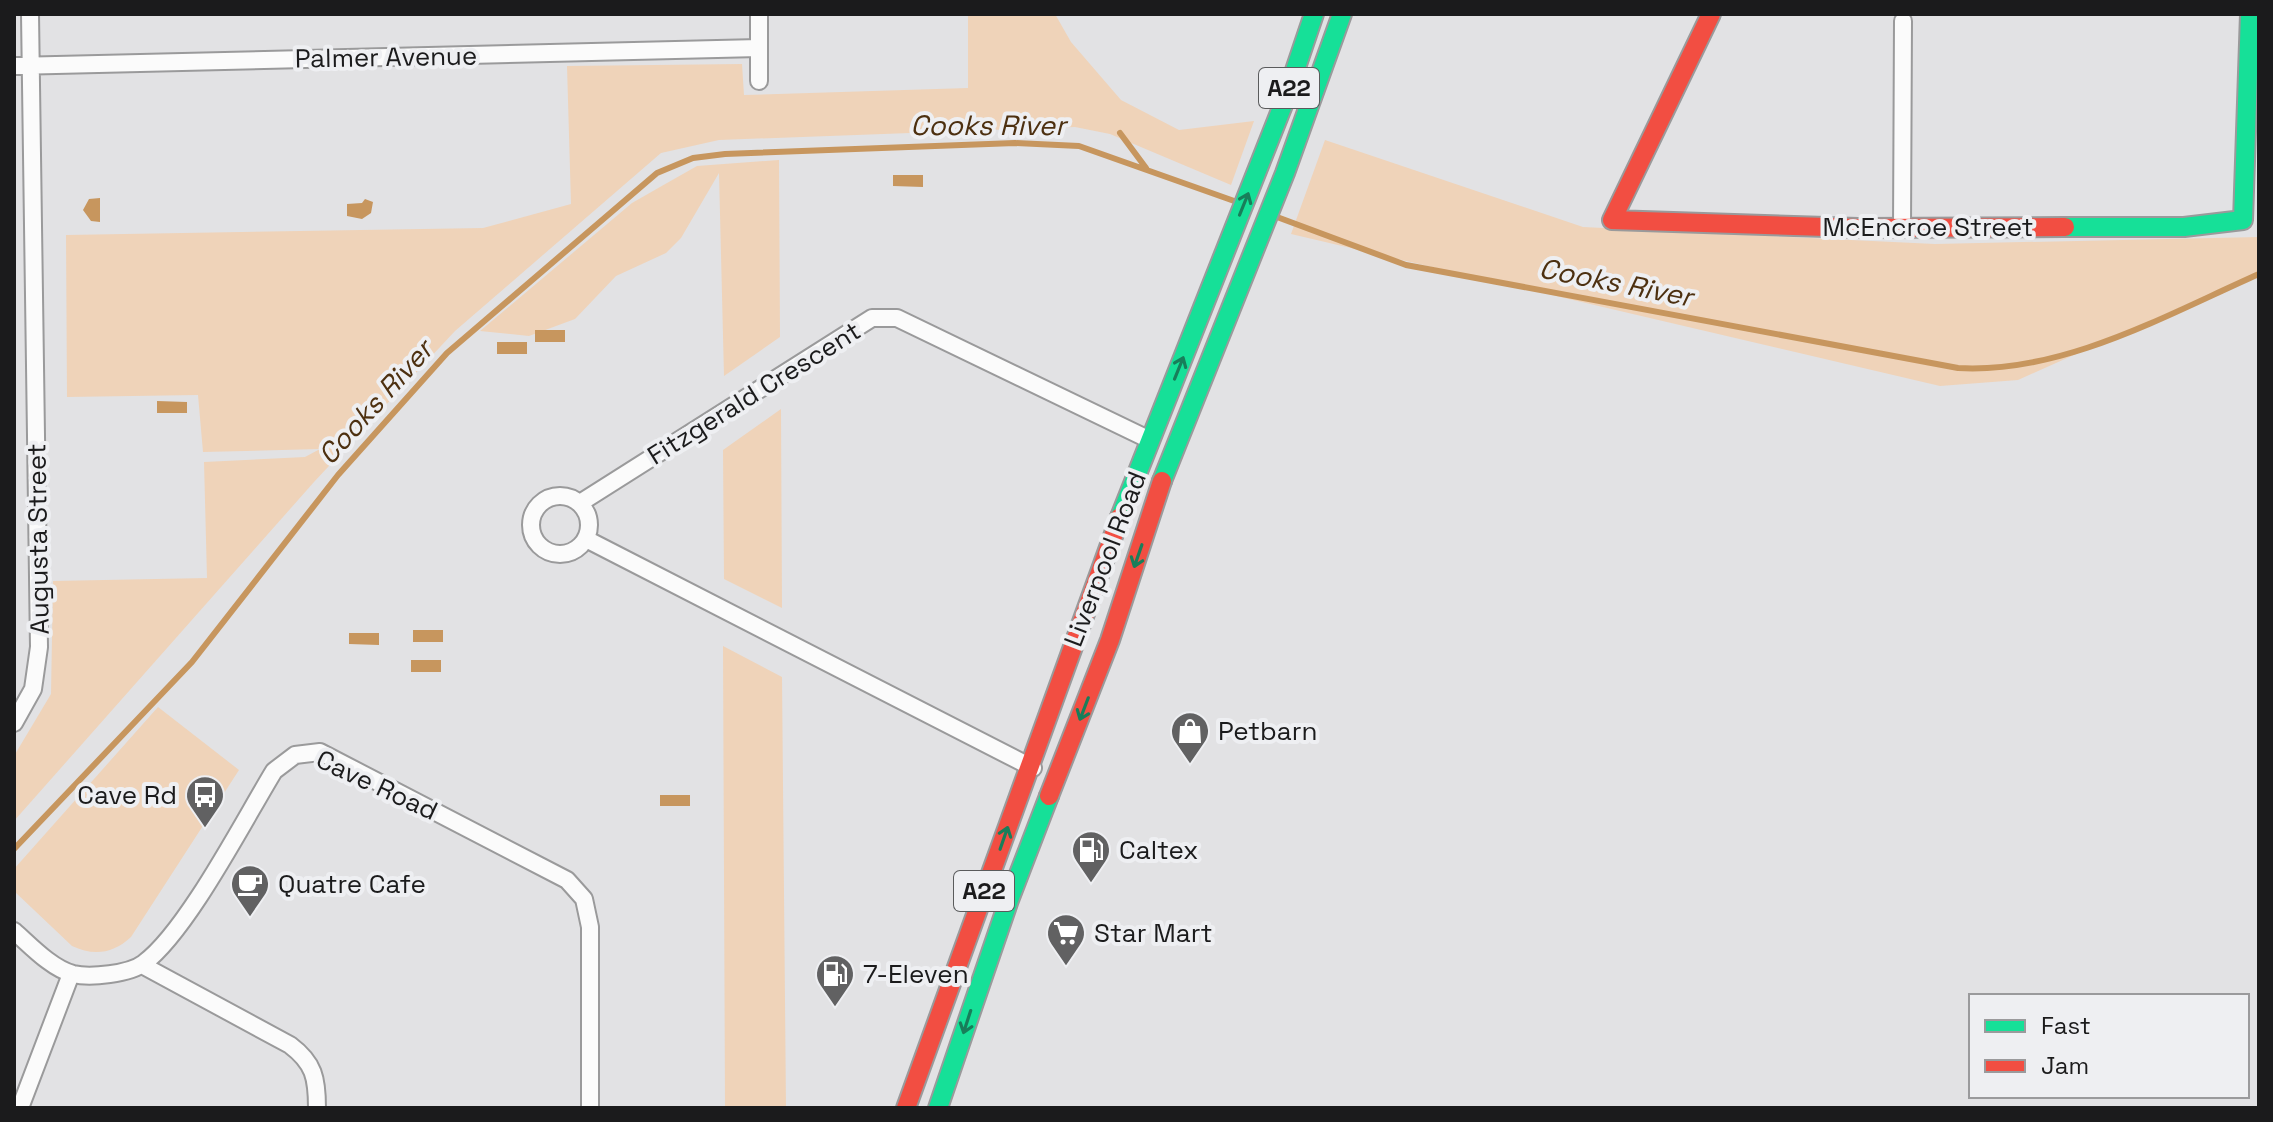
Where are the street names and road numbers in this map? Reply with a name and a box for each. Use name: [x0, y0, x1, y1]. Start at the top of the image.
street label: Palmer Avenue: [295, 38, 477, 76]
road number: A22: [1259, 68, 1319, 108]
street label: McEncroe Street: [1822, 210, 2034, 244]
street label: Fitzgerald Crescent: [641, 314, 867, 472]
street label: Augusta Street: [19, 443, 57, 635]
street label: Liverpool Road: [1056, 467, 1154, 651]
street label: Cave Road: [311, 742, 443, 828]
road number: A22: [954, 871, 1014, 911]

